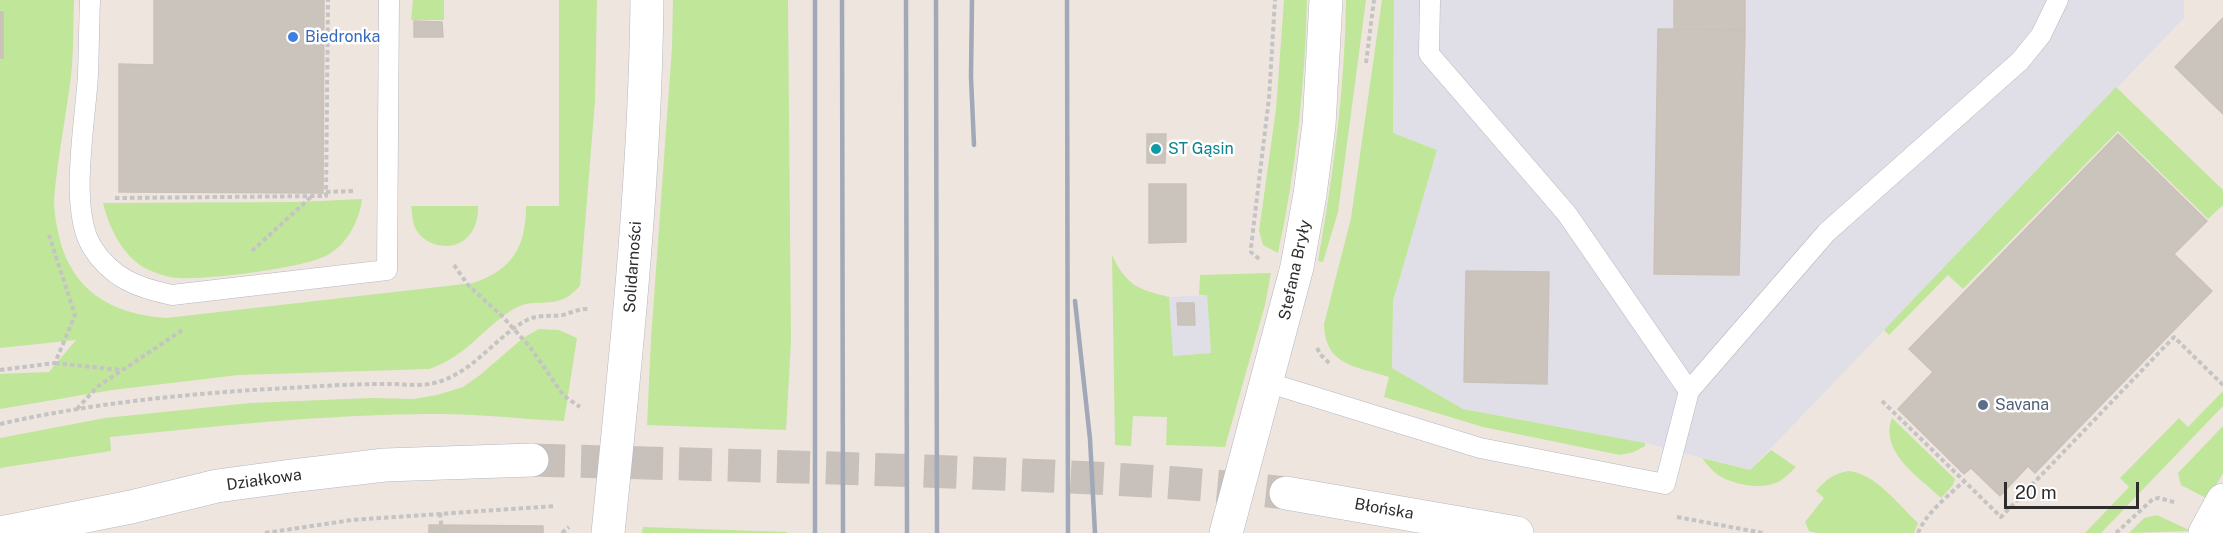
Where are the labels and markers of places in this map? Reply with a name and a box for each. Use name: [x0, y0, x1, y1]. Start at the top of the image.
place label: Biedronka: [305, 27, 380, 47]
marker: Biedronka: [286, 30, 300, 44]
place label: ST Gąsin: [1168, 139, 1234, 159]
marker: ST Gąsin: [1149, 142, 1163, 156]
place label: Savana: [1995, 395, 2049, 415]
marker: Savana: [1976, 398, 1990, 412]

